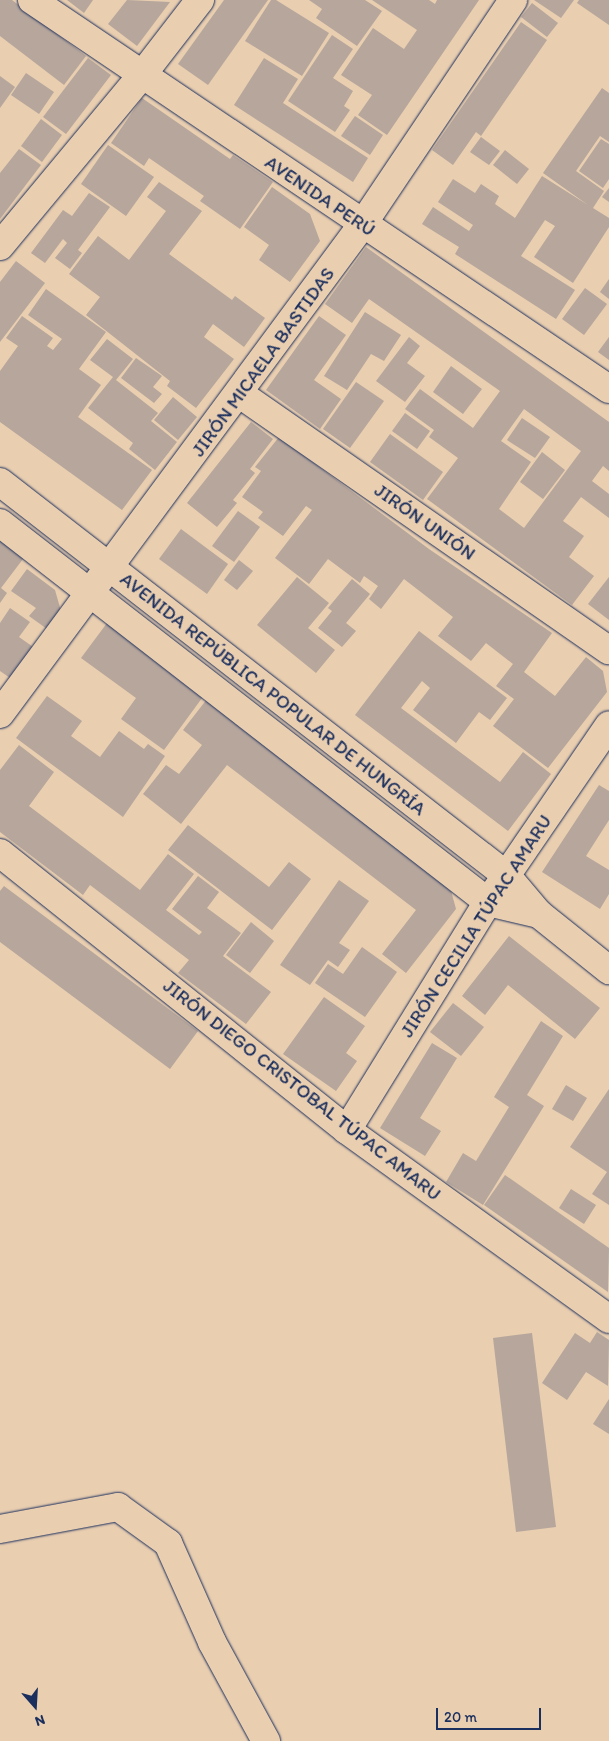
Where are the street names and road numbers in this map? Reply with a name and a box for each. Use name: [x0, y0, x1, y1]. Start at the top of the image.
street label: AVENIDA PERÚ: [261, 151, 379, 241]
street label: JIRÓN MICAELA BASTIDAS: [187, 263, 339, 461]
street label: JIRÓN UNIÓN: [371, 479, 479, 565]
street label: AVENIDA REPÚBLICA POPULAR DE HUNGRÍA: [117, 568, 429, 820]
street label: JIRÓN CECILIA TÚPAC AMARU: [396, 811, 556, 1041]
street label: JIRÓN DIEGO CRISTOBAL TÚPAC AMARU: [157, 973, 447, 1207]

